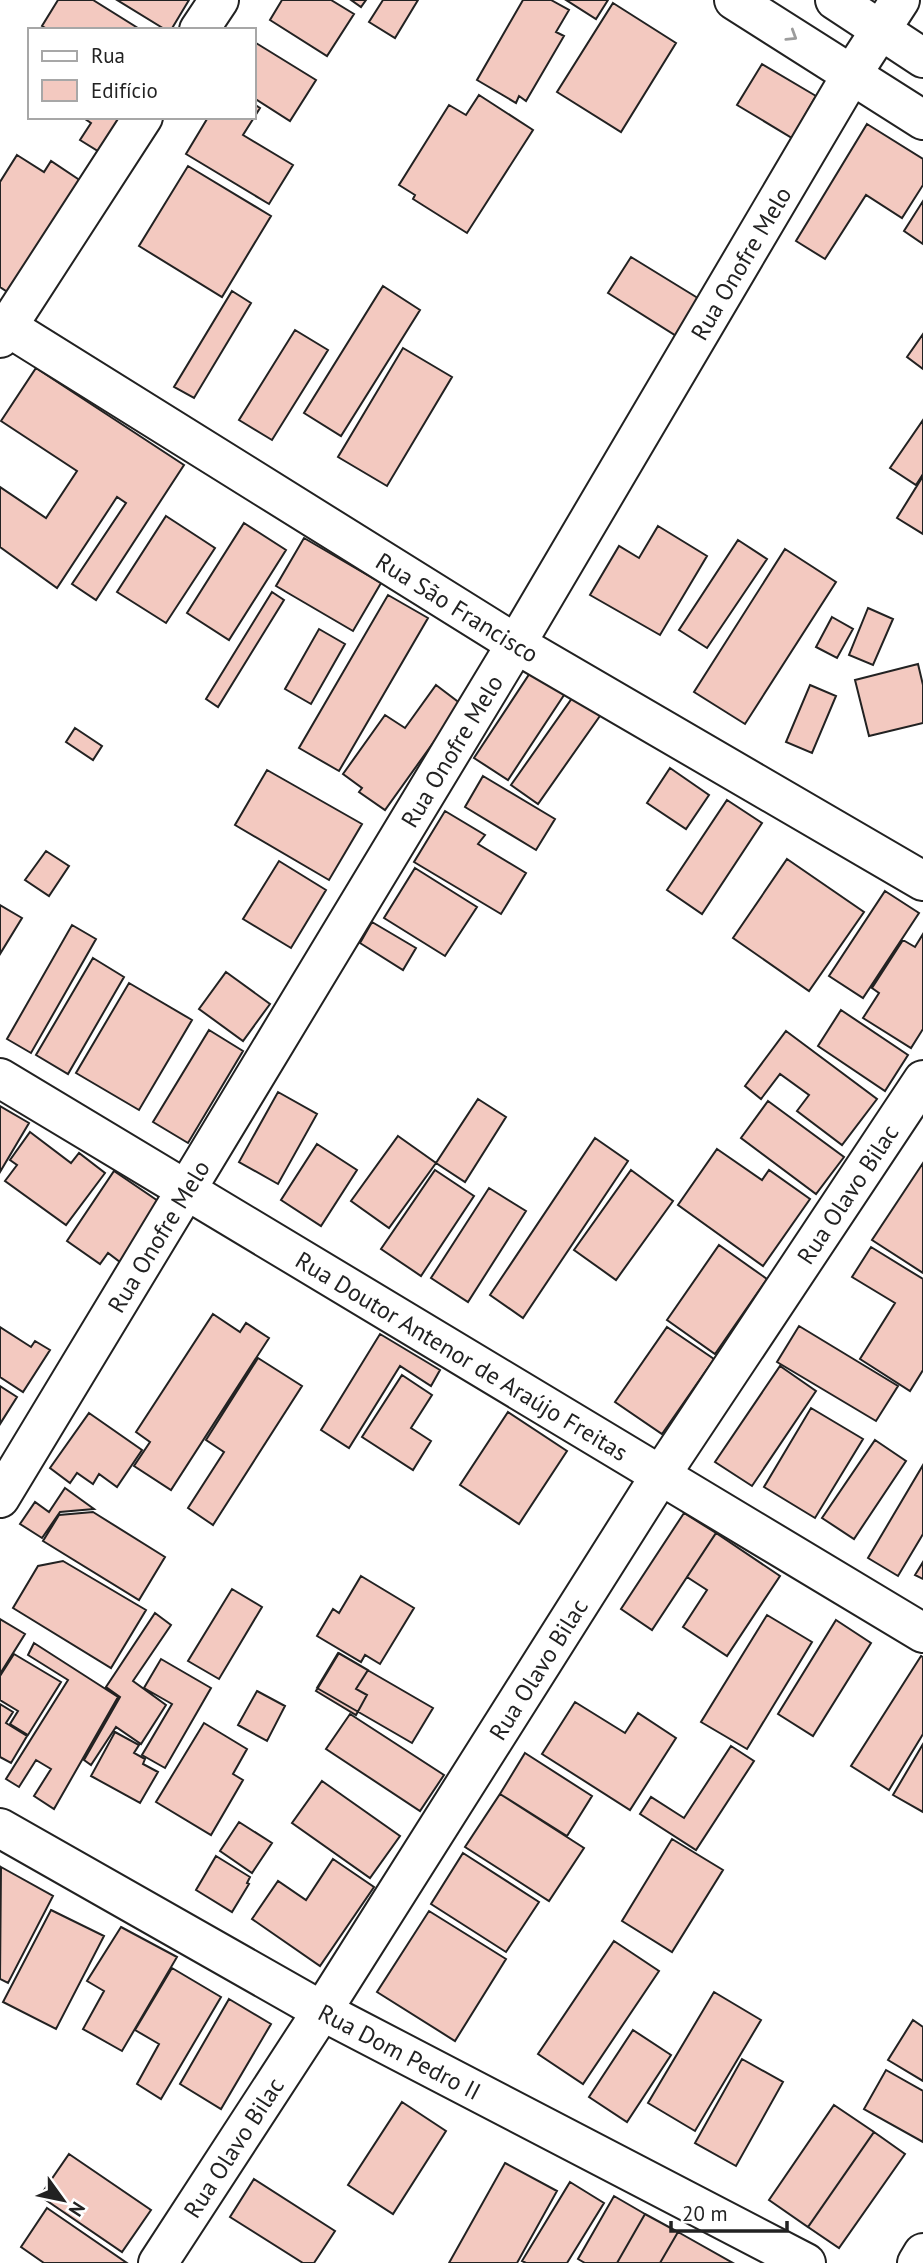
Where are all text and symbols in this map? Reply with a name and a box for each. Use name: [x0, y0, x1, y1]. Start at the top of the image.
legend: [28, 28, 256, 119]
one-way arrow: [784, 28, 797, 41]
text: Rua: [91, 42, 125, 69]
text: Edifício: [91, 77, 158, 104]
street label: Rua Onofre Melo: [683, 181, 798, 345]
street label: Rua São Francisco: [370, 545, 544, 669]
street label: Rua Onofre Melo: [393, 669, 509, 833]
street label: Rua Olavo Bilac: [790, 1118, 905, 1270]
street label: Rua Onofre Melo: [100, 1154, 216, 1318]
street label: Rua Doutor Antenor de Araújo Freitas: [290, 1244, 634, 1468]
street label: Rua Olavo Bilac: [482, 1592, 594, 1746]
street label: Rua Dom Pedro II: [313, 1996, 486, 2107]
street label: Rua Olavo Bilac: [176, 2071, 290, 2223]
north arrow: [28, 2165, 98, 2235]
scale bar: [671, 2190, 786, 2234]
text: N: [64, 2197, 91, 2221]
text: 20 m: [682, 2200, 728, 2227]

